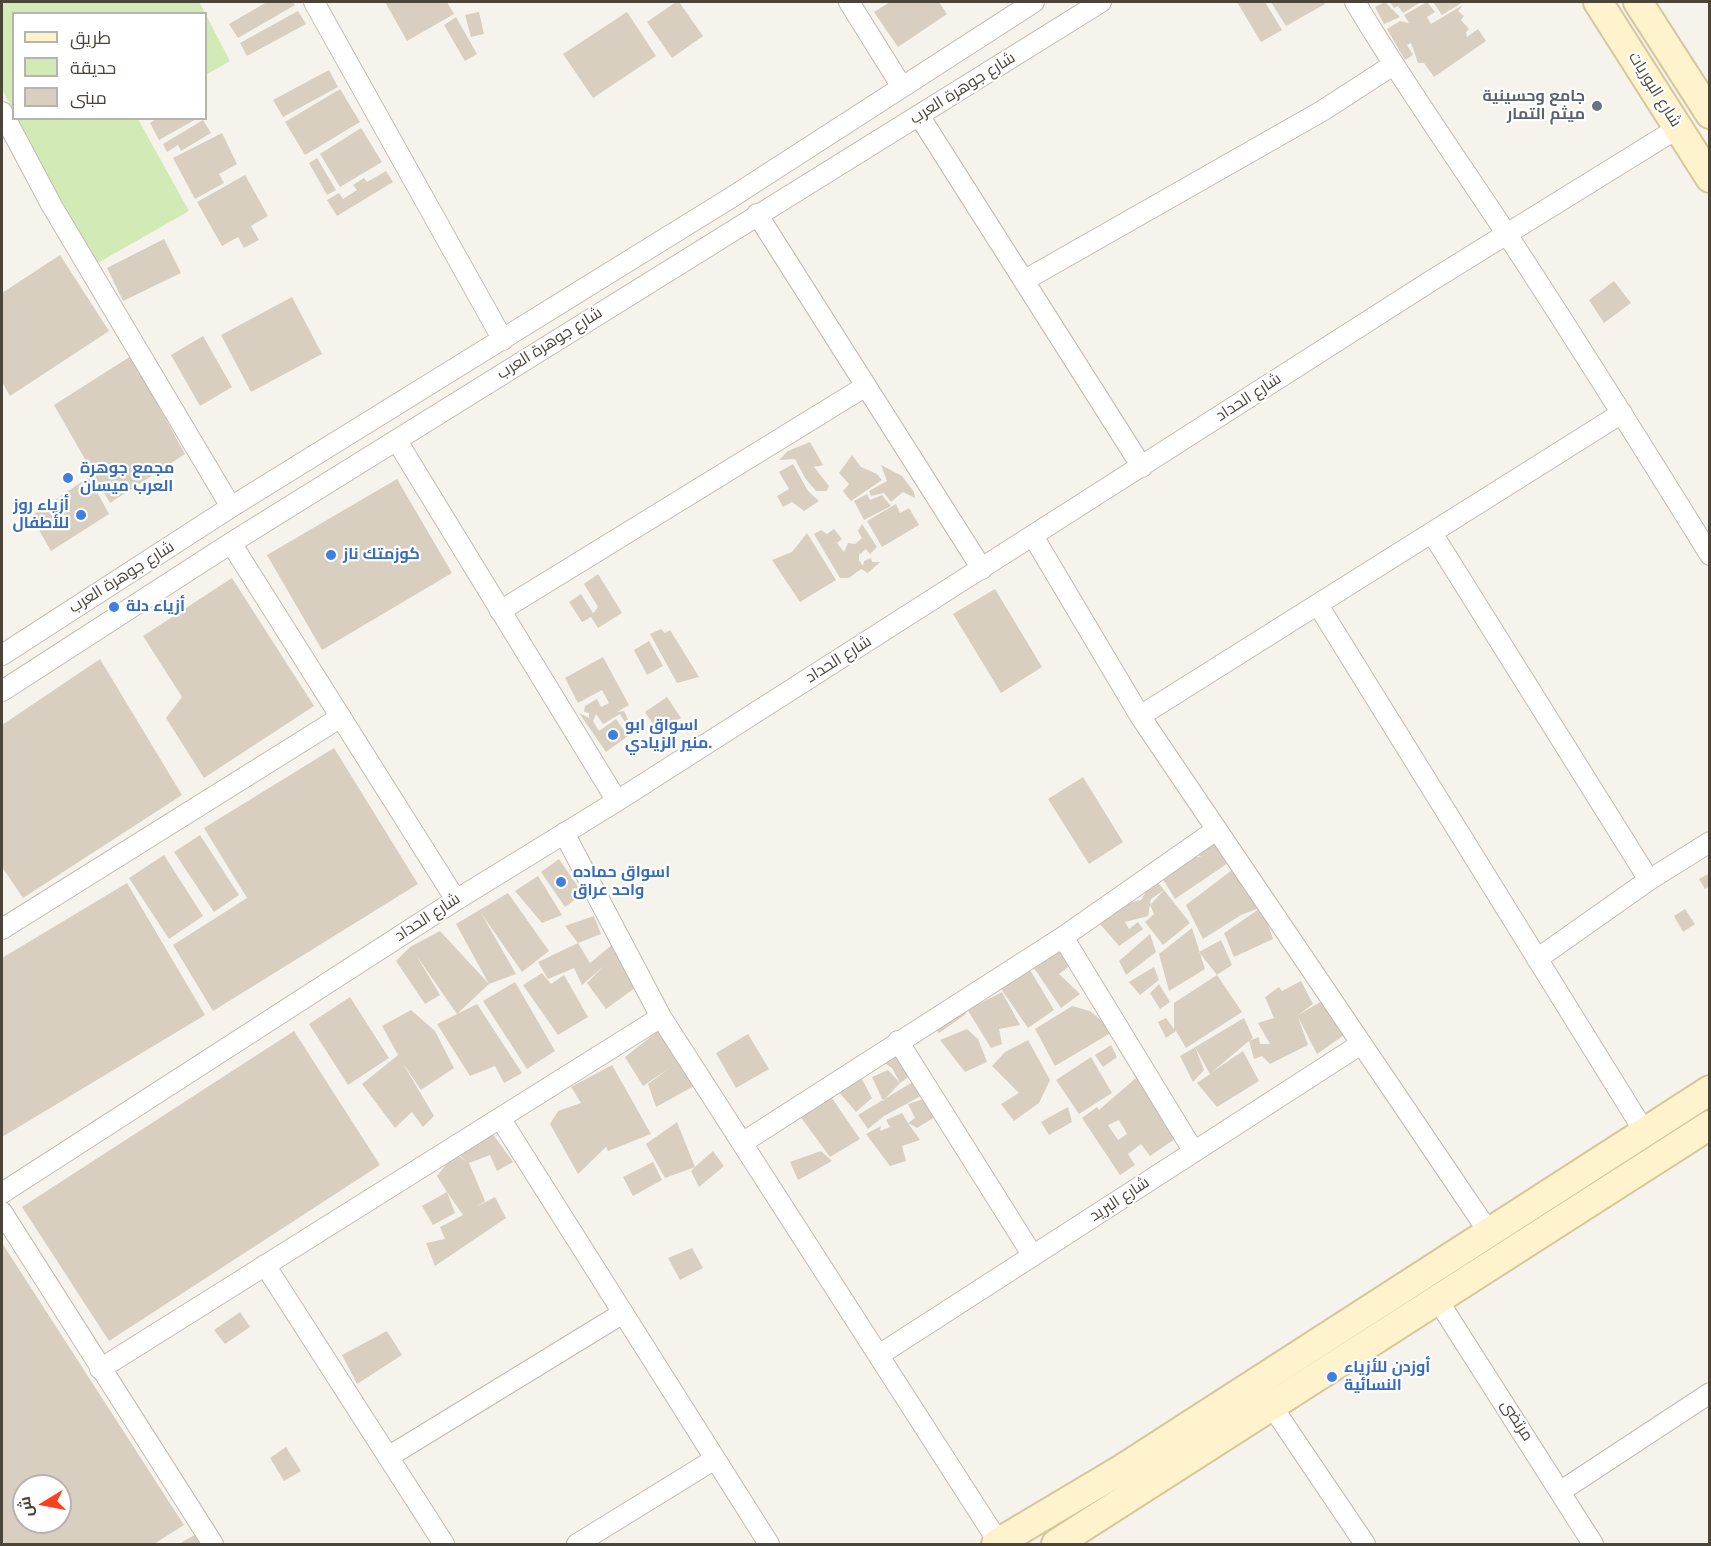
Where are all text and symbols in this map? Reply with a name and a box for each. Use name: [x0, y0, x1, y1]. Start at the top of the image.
legend: [12, 12, 207, 120]
text: طريق: [70, 26, 111, 50]
street label: شارع جوهرة العرب: [907, 49, 1019, 129]
street label: شارع البوريات: [1623, 49, 1685, 131]
text: حديقة: [70, 56, 116, 80]
text: مبنى: [70, 86, 107, 110]
place label: جامع وحسينية ميثم التمار: [1482, 87, 1585, 125]
marker: جامع وحسينية ميثم التمار: [1590, 99, 1604, 113]
street label: شارع جوهرة العرب: [494, 304, 606, 384]
street label: شارع الحداد: [1213, 370, 1285, 426]
place label: مجمع جوهرة العرب ميسان: [80, 459, 174, 497]
marker: مجمع جوهرة العرب ميسان: [61, 471, 75, 485]
place label: أزياء روز للأطفال: [13, 496, 69, 534]
marker: أزياء روز للأطفال: [74, 508, 88, 522]
street label: شارع جوهرة العرب: [66, 538, 178, 618]
place label: كوزمتك ناز: [343, 545, 420, 565]
marker: كوزمتك ناز: [324, 548, 338, 562]
place label: أزياء دلة: [126, 597, 185, 617]
marker: أزياء دلة: [107, 600, 121, 614]
street label: شارع الحداد: [803, 632, 875, 688]
place label: اسواق ابو منير الزيادي.: [625, 716, 712, 754]
marker: اسواق ابو منير الزيادي.: [606, 728, 620, 742]
place label: اسواق حماده واحد عراق: [573, 863, 670, 901]
marker: اسواق حماده واحد عراق: [554, 875, 568, 889]
street label: شارع الحداد: [392, 890, 464, 946]
street label: شارع البريد: [1086, 1174, 1154, 1226]
place label: أوزدن للأزياء النسائية: [1344, 1358, 1430, 1396]
marker: أوزدن للأزياء النسائية: [1325, 1370, 1339, 1384]
street label: مرتضى: [1496, 1397, 1536, 1445]
north arrow: [12, 1474, 72, 1534]
text: ش: [14, 1495, 39, 1519]

